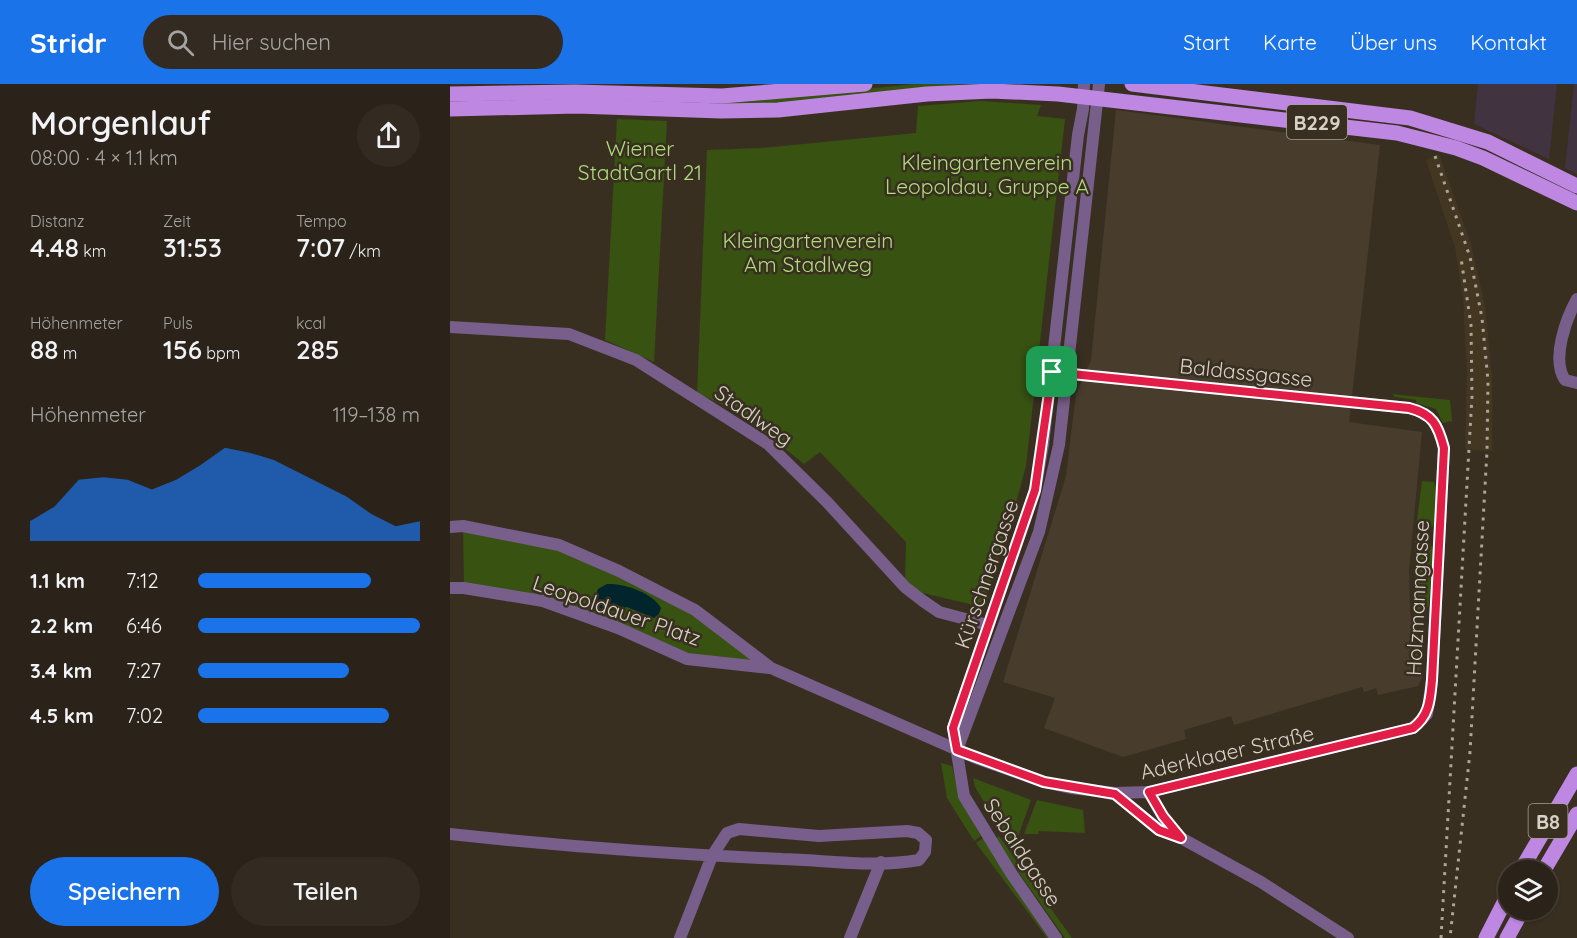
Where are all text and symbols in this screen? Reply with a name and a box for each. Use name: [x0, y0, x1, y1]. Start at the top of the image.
search box: [143, 15, 563, 69]
text: Stridr: [30, 25, 107, 60]
icon: search: [164, 26, 197, 59]
text: Hier suchen: [212, 28, 331, 56]
text: Start: [1183, 29, 1230, 55]
text: Karte: [1263, 29, 1317, 55]
text: Über uns: [1350, 29, 1437, 55]
text: Kontakt: [1470, 29, 1547, 55]
text: Morgenlauf: [30, 102, 211, 143]
button: share: [357, 104, 420, 167]
road number: B229: [1287, 105, 1347, 139]
park label: Wiener StadtGartl 21: [578, 135, 702, 185]
text: 08:00 · 4 × 1.1 km: [30, 145, 178, 170]
park label: Kleingartenverein Leopoldau, Gruppe A: [885, 149, 1089, 199]
text: Distanz: [30, 211, 84, 231]
text: Zeit: [163, 211, 191, 231]
text: Tempo: [296, 211, 347, 231]
park label: Kleingartenverein Am Stadlweg: [722, 227, 894, 277]
text: 4.48: [30, 231, 79, 264]
text: 31:53: [163, 231, 222, 264]
text: 7:07: [296, 231, 345, 264]
text: km: [79, 241, 106, 261]
text: /km: [345, 241, 381, 261]
text: Höhenmeter: [30, 313, 123, 333]
text: Puls: [163, 313, 193, 333]
text: kcal: [296, 313, 326, 333]
text: 88: [30, 333, 58, 366]
text: 156: [163, 333, 202, 366]
text: 285: [296, 333, 340, 366]
text: m: [58, 343, 77, 363]
text: bpm: [202, 343, 240, 363]
pin: [1026, 346, 1077, 397]
street label: Baldassgasse: [1178, 352, 1314, 392]
icon: arrive: [1035, 355, 1068, 388]
street label: Stadlweg: [710, 379, 798, 451]
text: Höhenmeter: [30, 402, 146, 427]
text: 119–138 m: [332, 402, 420, 427]
street label: Kürschnergasse: [948, 496, 1024, 652]
street label: Holzmanngasse: [1400, 519, 1434, 677]
text: 1.1 km: [30, 568, 85, 593]
text: 7:12: [126, 568, 158, 593]
street label: Leopoldauer Platz: [530, 569, 704, 651]
text: 2.2 km: [30, 613, 93, 638]
text: 6:46: [126, 613, 162, 638]
text: 3.4 km: [30, 658, 92, 683]
text: 7:27: [126, 658, 161, 683]
text: 4.5 km: [30, 703, 94, 728]
text: 7:02: [126, 703, 163, 728]
street label: Aderklaaer Straße: [1138, 719, 1316, 785]
street label: Sebaldgasse: [978, 793, 1068, 911]
road number: B8: [1528, 804, 1568, 838]
button: Speichern: [30, 857, 219, 926]
button: Teilen: [231, 857, 420, 926]
map controls: [1498, 860, 1558, 920]
button: layers: [1498, 860, 1558, 920]

